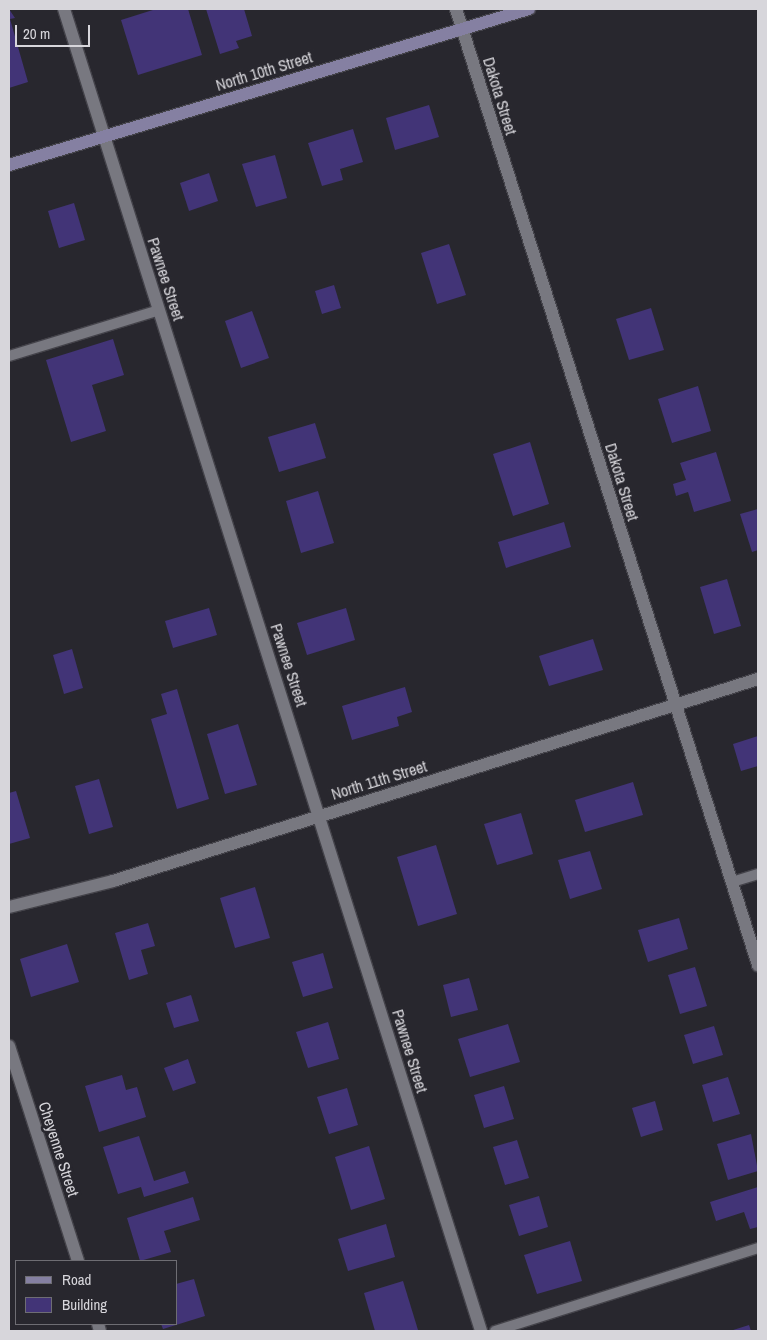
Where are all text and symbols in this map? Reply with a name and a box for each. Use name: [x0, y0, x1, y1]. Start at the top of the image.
scale bar: [18, 15, 92, 47]
text: 20 m: [23, 23, 50, 44]
street label: North 10th Street: [213, 47, 315, 95]
street label: Dakota Street: [479, 55, 521, 137]
street label: Pawnee Street: [144, 235, 188, 323]
street label: Dakota Street: [601, 441, 643, 523]
street label: Pawnee Street: [267, 621, 311, 709]
street label: North 11th Street: [329, 756, 429, 804]
street label: Pawnee Street: [388, 1007, 432, 1095]
street label: Cheyenne Street: [35, 1099, 83, 1199]
legend: [15, 1260, 178, 1325]
text: Road: [62, 1269, 91, 1290]
text: Building: [62, 1294, 107, 1315]

